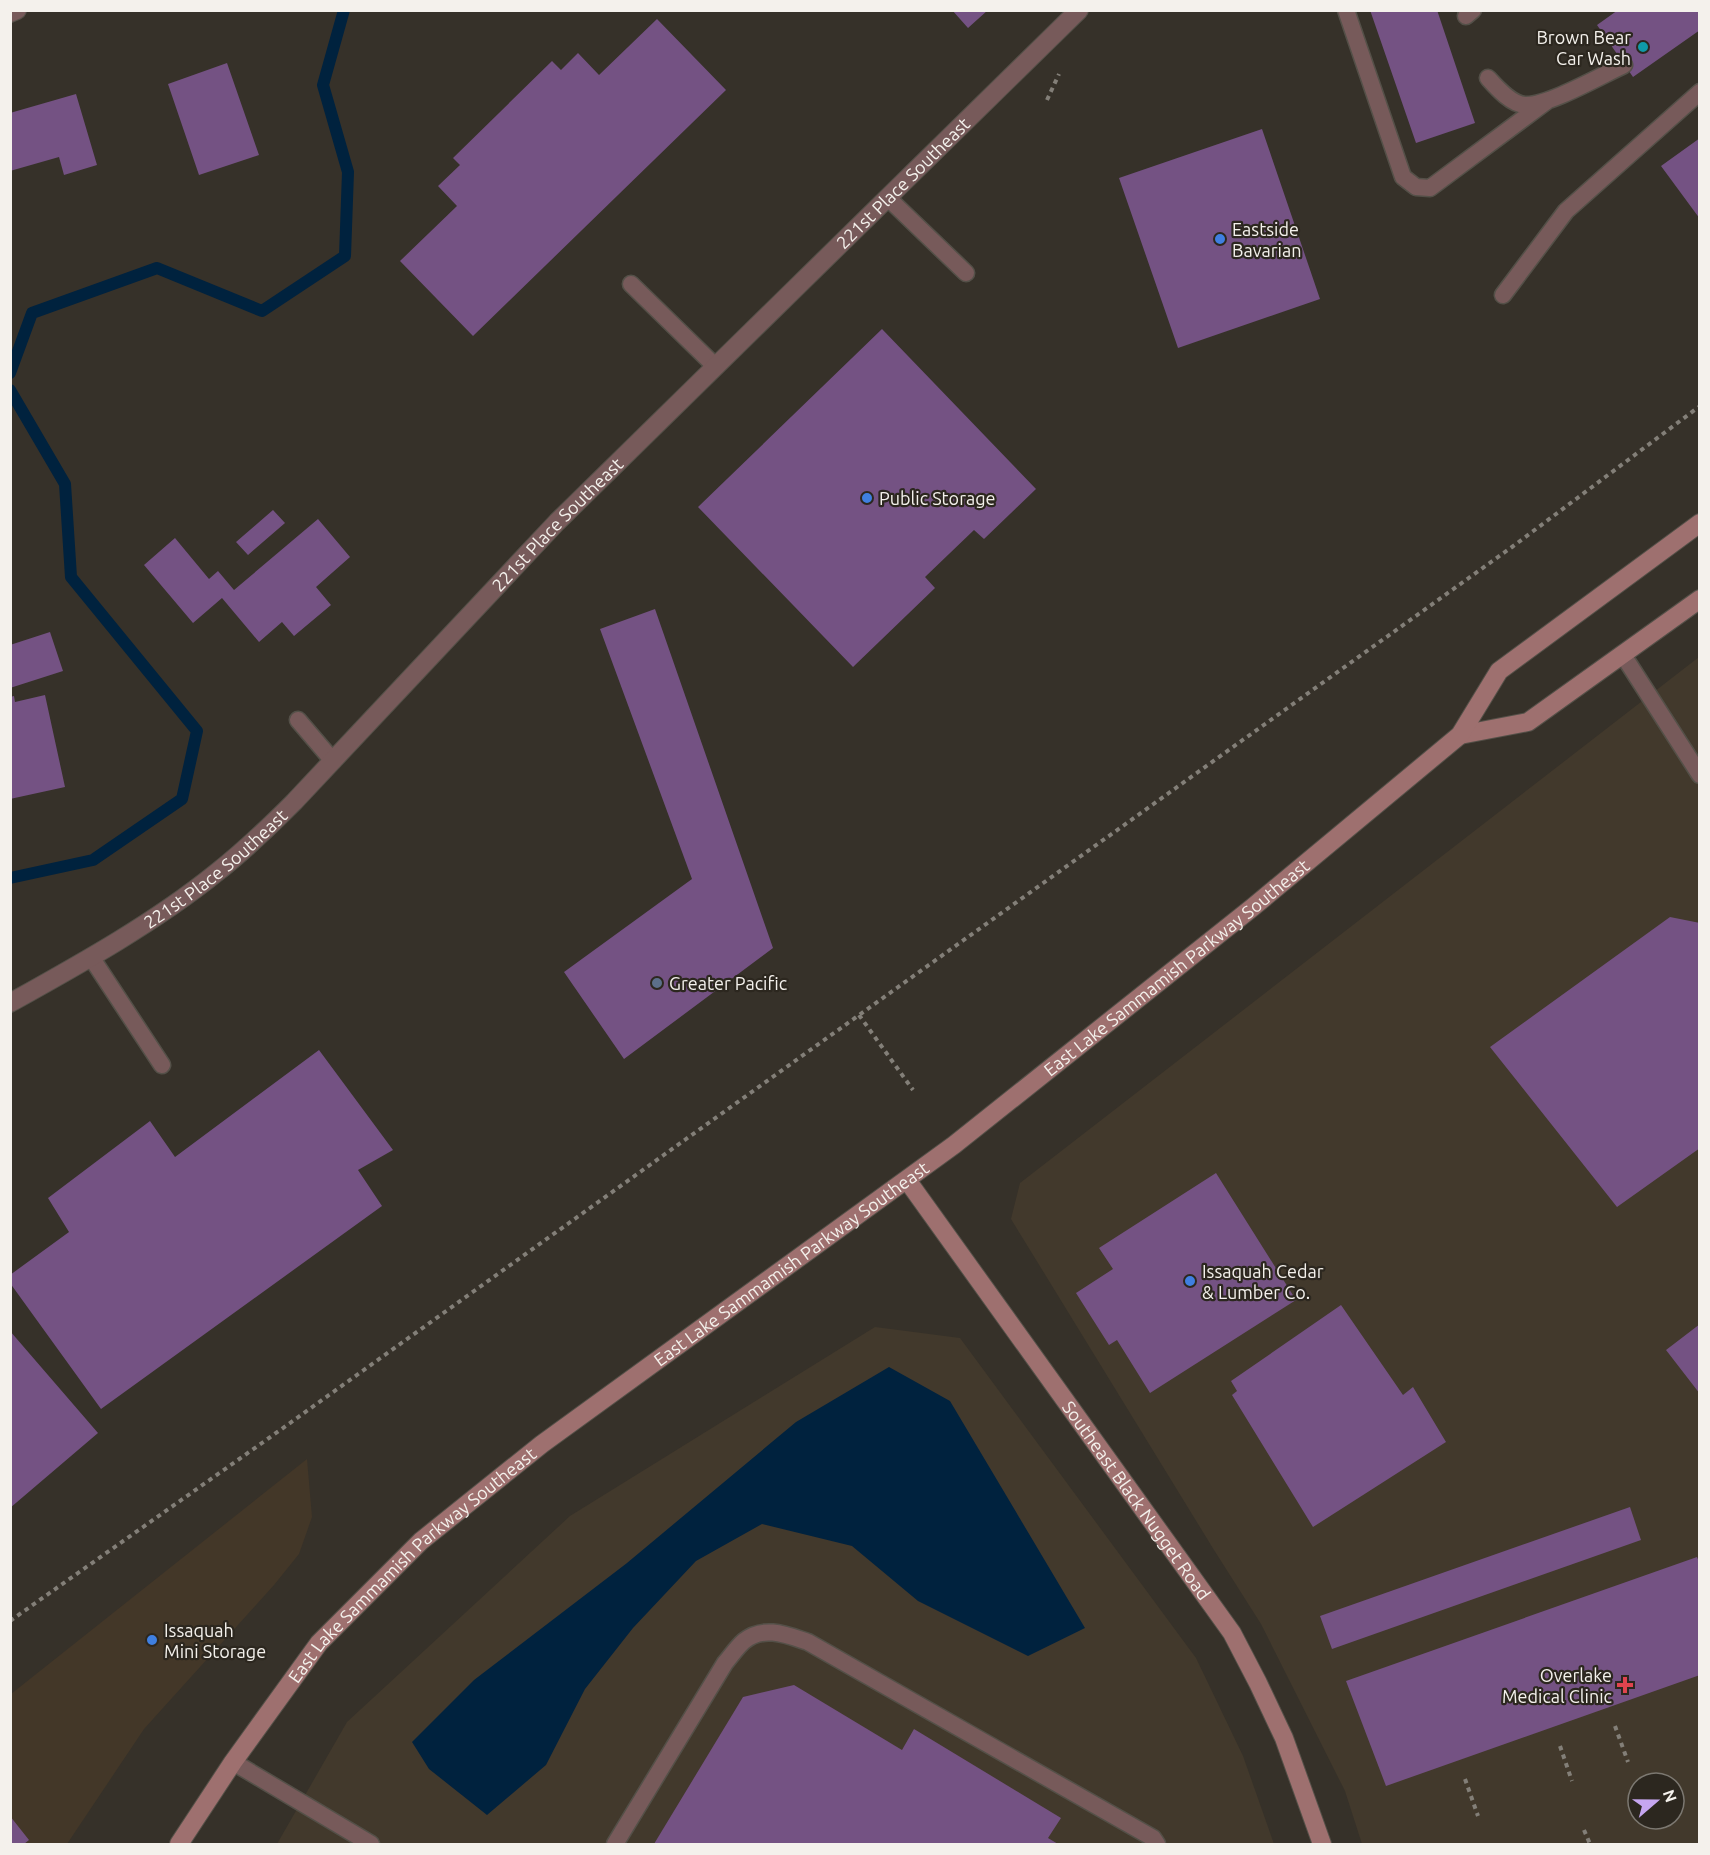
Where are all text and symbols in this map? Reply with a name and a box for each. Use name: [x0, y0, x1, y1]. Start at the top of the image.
place label: Brown Bear Car Wash: [1536, 27, 1631, 68]
marker: Brown Bear Car Wash: [1636, 40, 1650, 54]
street label: 221st Place Southeast: [832, 113, 974, 252]
place label: Eastside Bavarian: [1232, 219, 1301, 260]
marker: Eastside Bavarian: [1213, 232, 1227, 246]
street label: 221st Place Southeast: [488, 454, 627, 595]
place label: Public Storage: [879, 488, 996, 508]
marker: Public Storage: [860, 491, 874, 505]
street label: 221st Place Southeast: [140, 805, 291, 932]
street label: East Lake Sammamish Parkway Southeast: [1040, 855, 1313, 1080]
place label: Greater Pacific: [669, 973, 787, 993]
marker: Greater Pacific: [650, 976, 664, 990]
street label: East Lake Sammamish Parkway Southeast: [650, 1157, 932, 1370]
place label: Issaquah Cedar & Lumber Co.: [1202, 1261, 1324, 1302]
marker: Issaquah Cedar & Lumber Co.: [1183, 1274, 1197, 1288]
street label: Southeast Black Nugget Road: [1059, 1397, 1215, 1603]
street label: East Lake Sammamish Parkway Southeast: [284, 1443, 540, 1686]
place label: Issaquah Mini Storage: [164, 1620, 266, 1661]
marker: Issaquah Mini Storage: [145, 1633, 159, 1647]
place label: Overlake Medical Clinic: [1502, 1665, 1612, 1706]
marker: Overlake Medical Clinic: [1616, 1676, 1634, 1694]
north arrow: [1626, 1771, 1686, 1831]
text: N: [1660, 1787, 1681, 1805]

